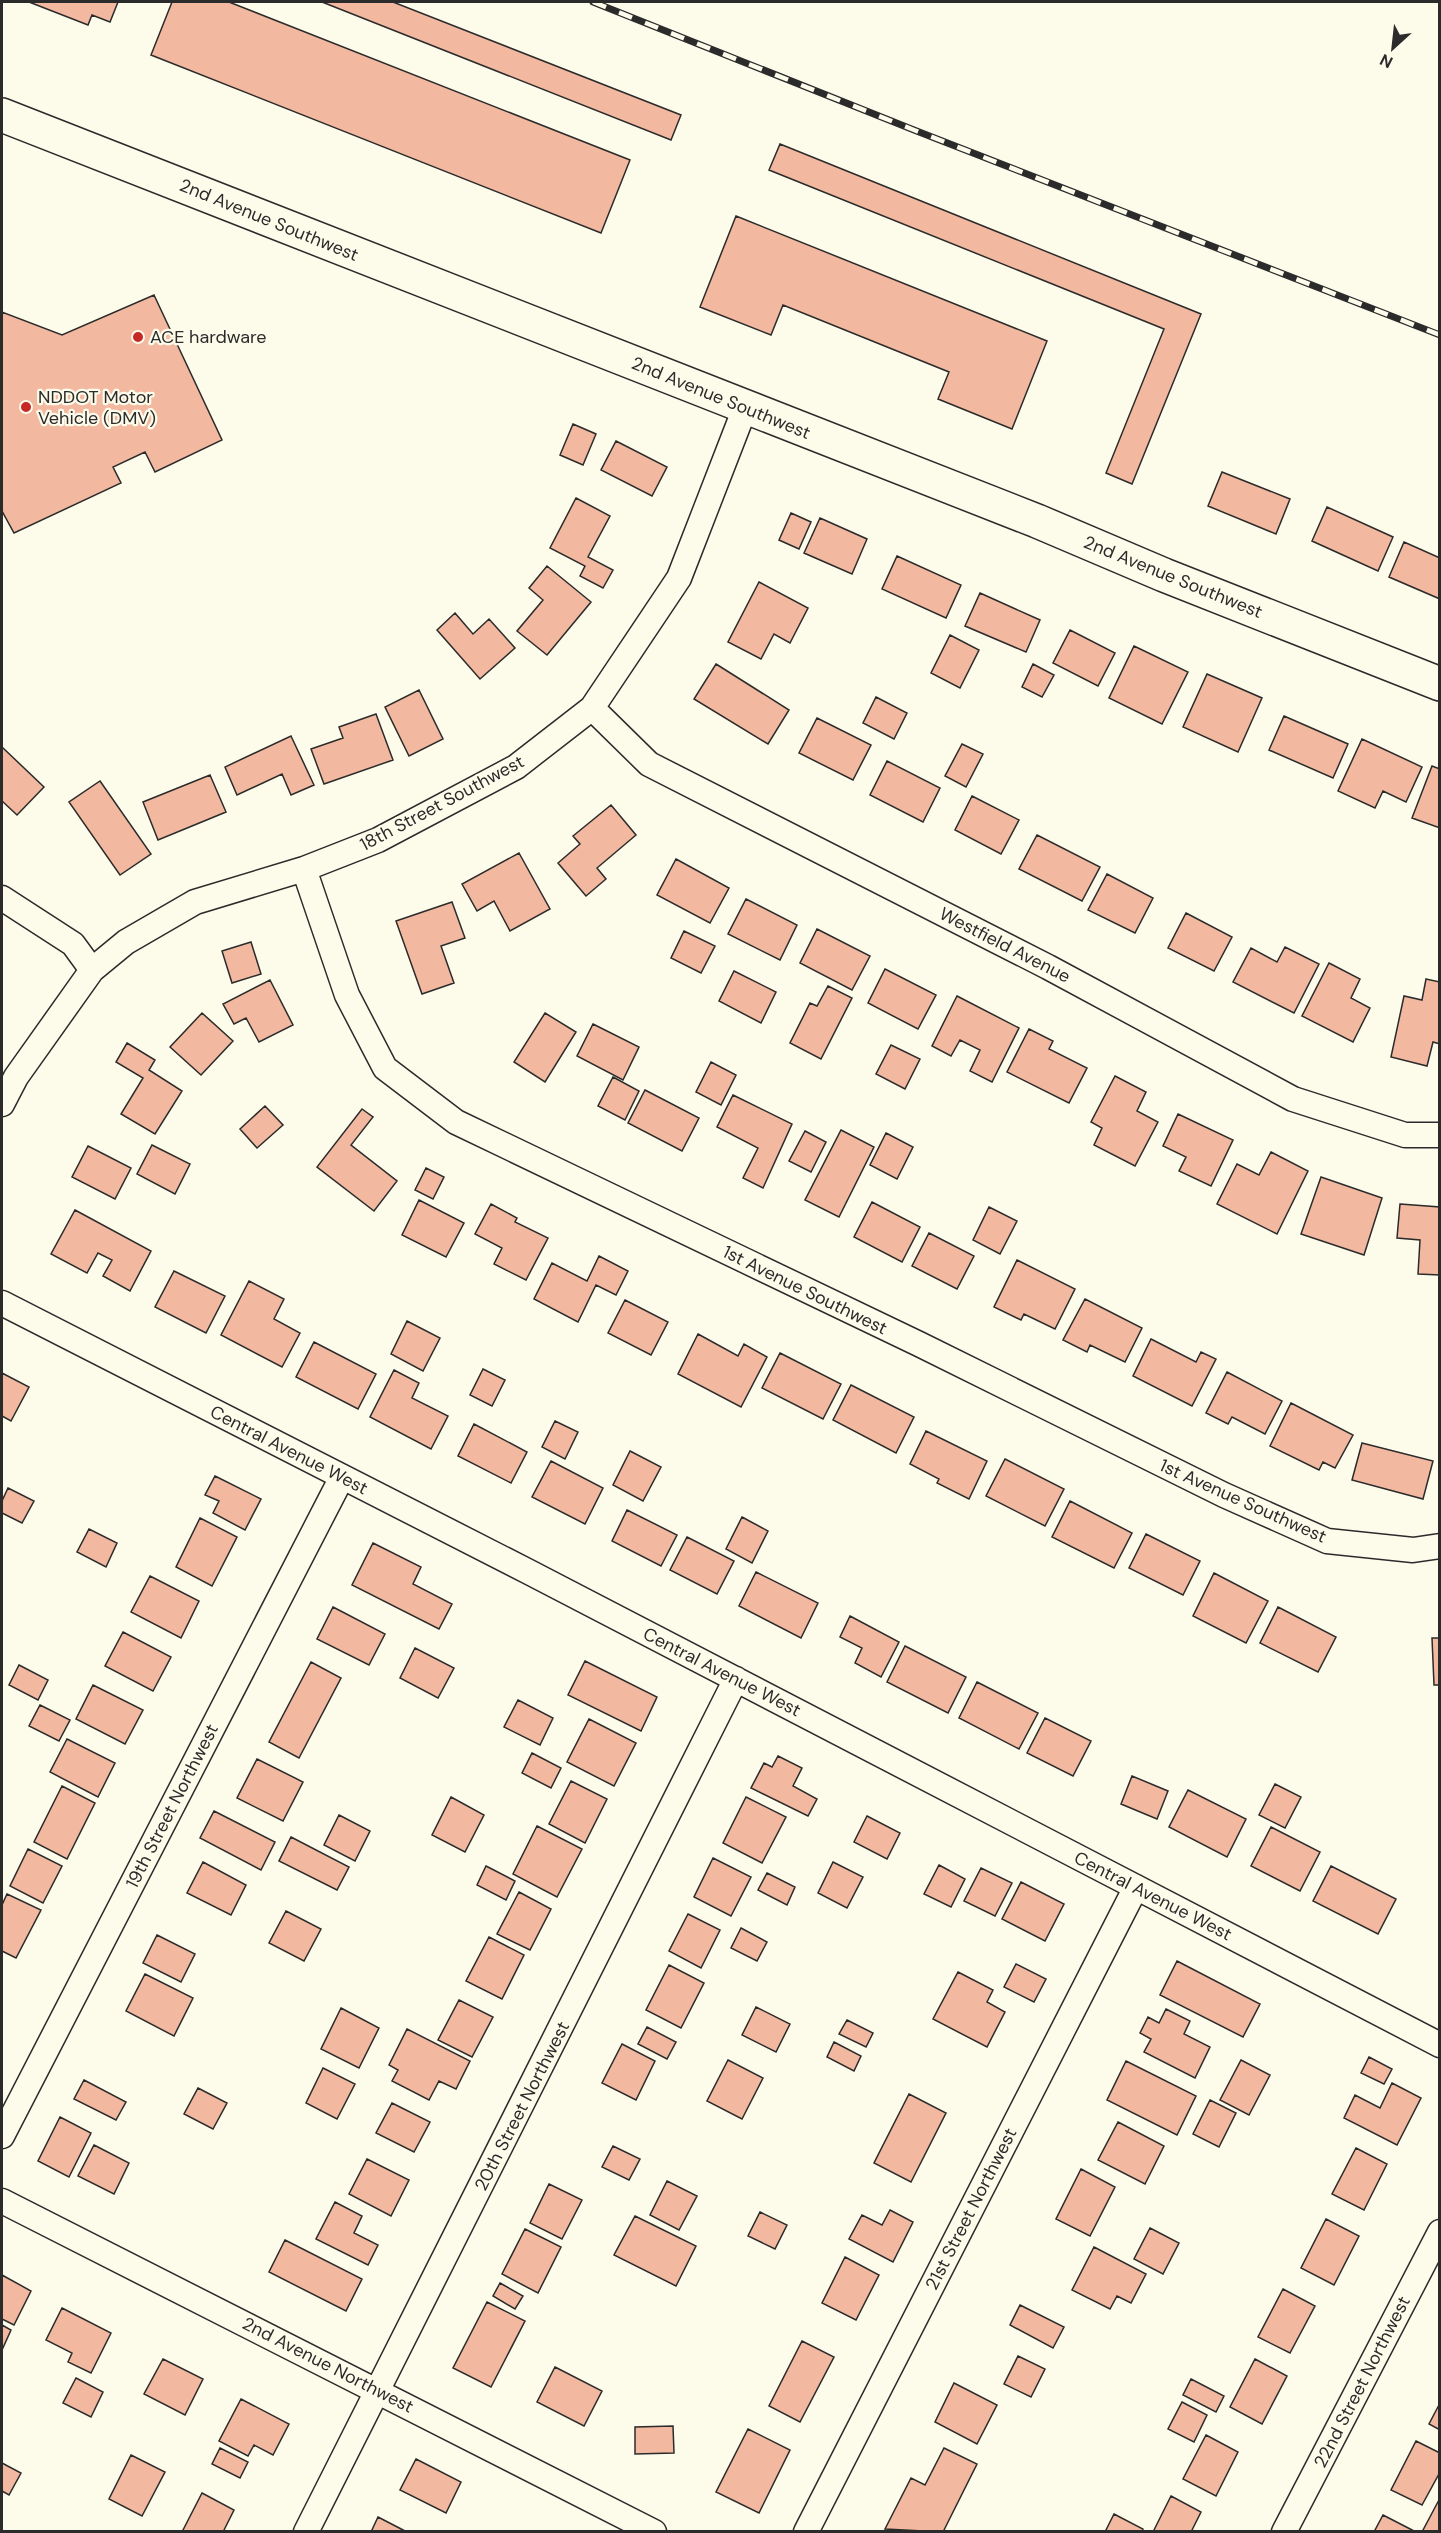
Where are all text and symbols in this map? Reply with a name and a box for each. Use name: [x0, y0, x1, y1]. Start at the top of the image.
north arrow: [1363, 18, 1423, 78]
text: N: [1376, 49, 1396, 73]
street label: 2nd Avenue Southwest: [176, 173, 362, 267]
place label: ACE hardware: [150, 325, 267, 349]
marker: ACE hardware: [131, 330, 145, 344]
street label: 2nd Avenue Southwest: [628, 351, 814, 445]
place label: NDDOT Motor Vehicle (DMV): [38, 385, 156, 430]
marker: NDDOT Motor Vehicle (DMV): [19, 400, 33, 414]
street label: 2nd Avenue Southwest: [1080, 530, 1266, 624]
street label: 18th Street Southwest: [356, 750, 528, 856]
street label: Westfield Avenue: [935, 902, 1075, 988]
street label: 1st Avenue Southwest: [719, 1240, 891, 1340]
street label: Central Avenue West: [206, 1400, 372, 1500]
street label: 1st Avenue Southwest: [1156, 1453, 1330, 1549]
street label: Central Avenue West: [639, 1622, 805, 1722]
street label: 19th Street Northwest: [120, 1720, 224, 1892]
street label: Central Avenue West: [1070, 1846, 1236, 1946]
street label: 20th Street Northwest: [469, 2017, 575, 2195]
street label: 21st Street Northwest: [920, 2124, 1022, 2294]
street label: 22nd Street Northwest: [1308, 2292, 1416, 2472]
street label: 2nd Avenue Northwest: [238, 2311, 418, 2419]

